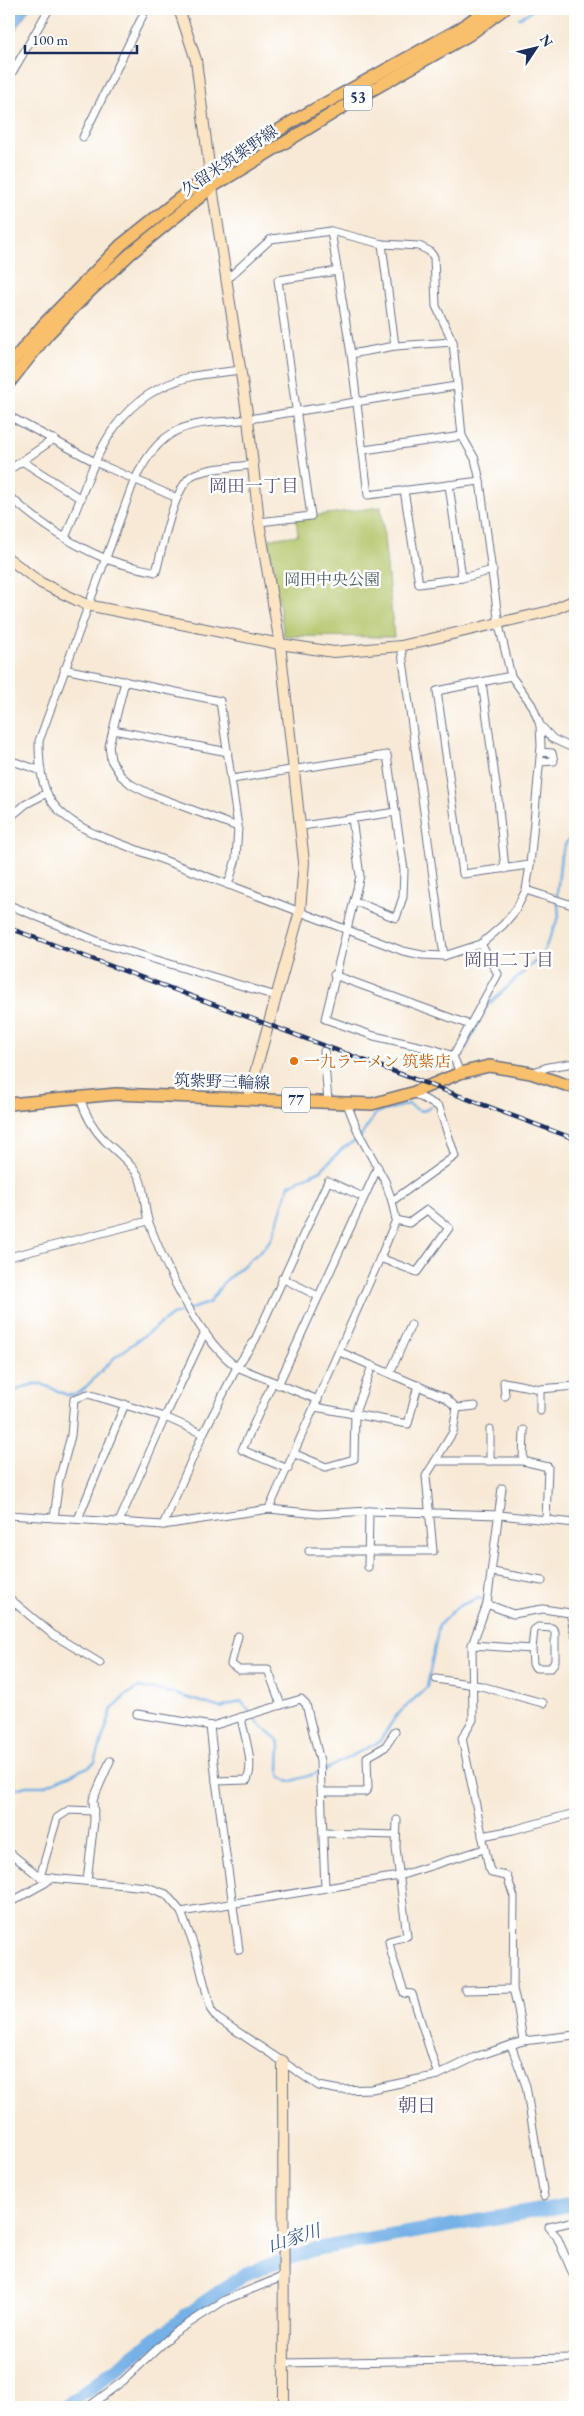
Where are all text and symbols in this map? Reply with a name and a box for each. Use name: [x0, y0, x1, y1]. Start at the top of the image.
scale bar: [25, 22, 138, 54]
north arrow: [512, 22, 562, 72]
text: 100 m: [32, 30, 69, 49]
text: N: [536, 31, 558, 51]
road number: 53: [344, 86, 372, 110]
street label: 久留米筑紫野線: [177, 120, 282, 200]
district label: 岡田一丁目: [209, 474, 299, 497]
park label: 岡田中央公園: [284, 569, 380, 590]
district label: 岡田二丁目: [464, 948, 554, 971]
place label: 一九ラーメン 筑紫店: [304, 1051, 450, 1072]
marker: 一九ラーメン 筑紫店: [288, 1055, 300, 1067]
street label: 筑紫野三輪線: [174, 1069, 270, 1094]
road number: 77: [282, 1088, 310, 1112]
district label: 朝日: [398, 2093, 436, 2118]
water label: 山家川: [265, 2218, 325, 2256]

